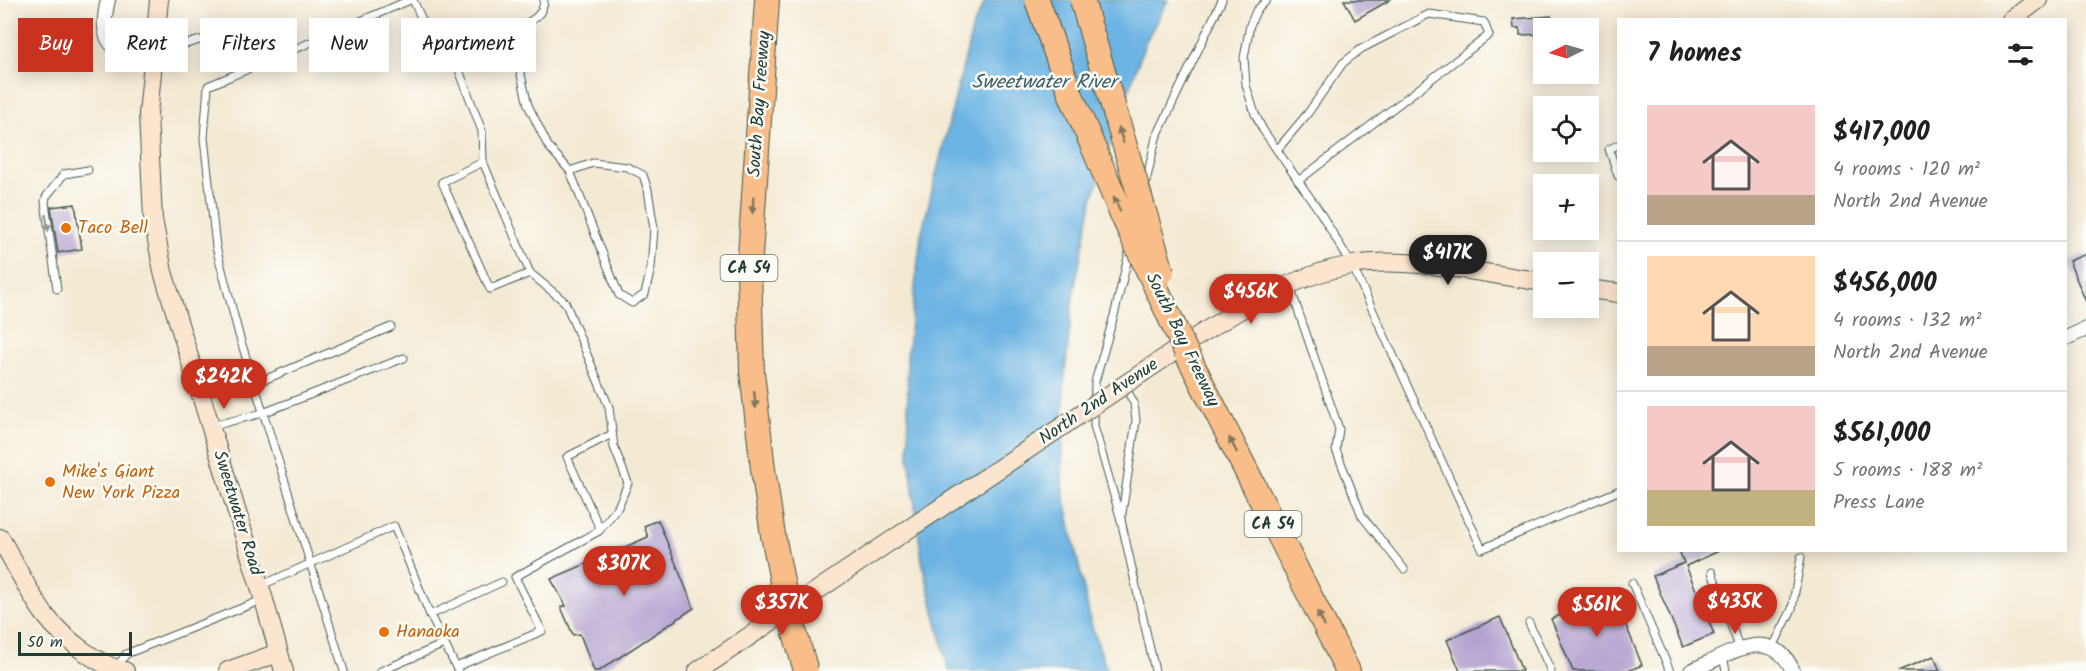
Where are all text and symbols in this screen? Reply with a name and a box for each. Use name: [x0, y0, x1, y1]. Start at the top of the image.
chip: Buy: [18, 18, 93, 72]
chip: Rent: [105, 18, 188, 72]
chip: Filters: [200, 18, 297, 72]
chip: New: [309, 18, 389, 72]
chip: Apartment: [401, 18, 536, 72]
north arrow: [1533, 18, 1599, 84]
map controls: [1533, 18, 1599, 318]
street label: South Bay Freeway: [740, 29, 780, 178]
text: 7 homes: [1647, 33, 1742, 75]
icon: filters: [2004, 38, 2037, 71]
water label: Sweetwater River: [972, 67, 1121, 99]
button: locate: [1533, 96, 1599, 162]
text: $417,000: [1833, 112, 1930, 154]
one-way arrow: [1116, 126, 1125, 144]
icon: home: [1695, 129, 1767, 201]
text: 4 rooms · 120 m²: [1833, 154, 1980, 186]
button: +: [1533, 174, 1599, 240]
text: North 2nd Avenue: [1833, 186, 1988, 218]
one-way arrow: [1112, 194, 1122, 212]
one-way arrow: [748, 195, 757, 214]
one-way arrow: [42, 214, 51, 233]
place label: Taco Bell: [78, 214, 148, 243]
marker: Taco Bell: [59, 221, 73, 235]
pin: $417K: [1406, 235, 1490, 286]
text: $417K: [1423, 238, 1473, 270]
button: −: [1533, 252, 1599, 318]
road number: CA 54: [720, 255, 777, 281]
text: $456,000: [1833, 263, 1937, 305]
street label: South Bay Freeway: [1137, 268, 1227, 413]
pin: $456K: [1209, 274, 1293, 325]
text: $456K: [1223, 277, 1279, 309]
icon: home: [1695, 280, 1767, 352]
text: 4 rooms · 132 m²: [1833, 305, 1981, 337]
text: North 2nd Avenue: [1833, 337, 1988, 369]
street label: North 2nd Avenue: [1033, 351, 1165, 453]
pin: $242K: [182, 359, 266, 410]
text: $242K: [195, 362, 253, 394]
one-way arrow: [750, 390, 760, 409]
text: $561,000: [1833, 413, 1930, 455]
icon: home: [1695, 430, 1767, 502]
one-way arrow: [1228, 436, 1238, 453]
street label: Sweetwater Road: [204, 447, 270, 580]
text: 5 rooms · 188 m²: [1833, 455, 1982, 487]
place label: Mike's Giant New York Pizza: [62, 458, 180, 508]
marker: Mike's Giant New York Pizza: [43, 475, 57, 489]
text: Press Lane: [1833, 487, 1925, 519]
road number: CA 54: [1244, 511, 1302, 537]
pin: $307K: [582, 546, 666, 597]
text: $307K: [597, 549, 651, 581]
pin: $435K: [1693, 584, 1777, 635]
pin: $357K: [740, 585, 824, 636]
pin: $561K: [1555, 587, 1639, 638]
text: $435K: [1707, 587, 1763, 619]
text: $357K: [755, 588, 809, 620]
text: $561K: [1572, 590, 1622, 622]
one-way arrow: [1317, 610, 1326, 627]
place label: Hanaoka: [396, 618, 460, 647]
marker: Hanaoka: [377, 625, 391, 639]
scale bar: [18, 629, 132, 656]
text: 50 m: [27, 630, 63, 655]

